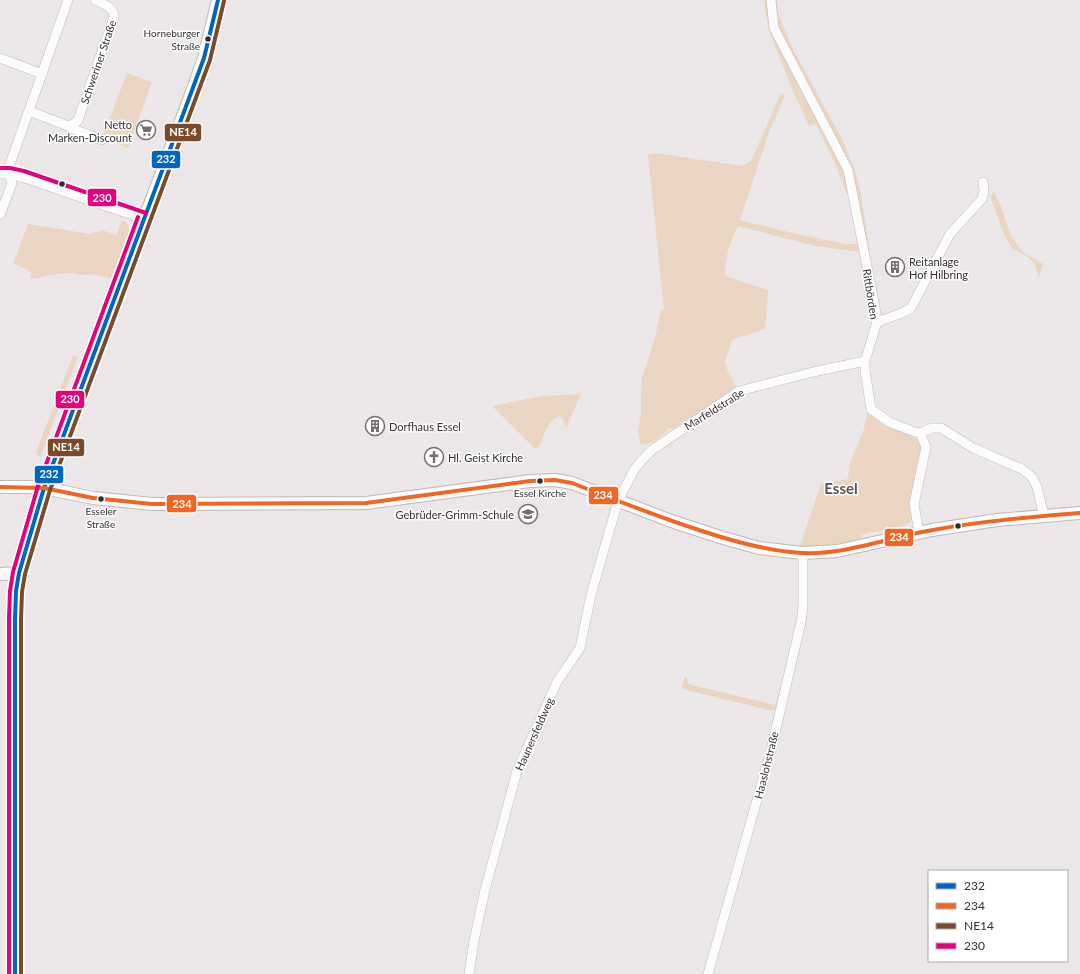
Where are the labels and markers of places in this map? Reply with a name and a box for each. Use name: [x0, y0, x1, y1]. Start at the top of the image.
place label: Horneburger Straße: [144, 27, 200, 52]
marker: Horneburger Straße: [203, 34, 213, 44]
place label: Netto Marken-Discount: [48, 118, 132, 144]
supermarket icon: Netto Marken-Discount: [135, 119, 157, 141]
unlabelled marker: [57, 179, 67, 189]
place label: Reitanlage Hof Hilbring: [909, 255, 968, 281]
building icon: Reitanlage Hof Hilbring: [884, 256, 906, 278]
building icon: Dorfhaus Essel: [364, 415, 386, 437]
place label: Dorfhaus Essel: [389, 420, 461, 433]
church icon: Hl. Geist Kirche: [423, 446, 445, 468]
place label: Hl. Geist Kirche: [448, 451, 523, 464]
marker: Essel Kirche: [535, 476, 545, 486]
place label: Essel Kirche: [514, 487, 566, 499]
marker: Esseler Straße: [96, 494, 106, 504]
school or university icon: Gebrüder-Grimm-Schule: [517, 503, 539, 525]
place label: Esseler Straße: [86, 505, 117, 530]
place label: Gebrüder-Grimm-Schule: [395, 508, 514, 521]
unlabelled marker: [953, 521, 963, 531]

